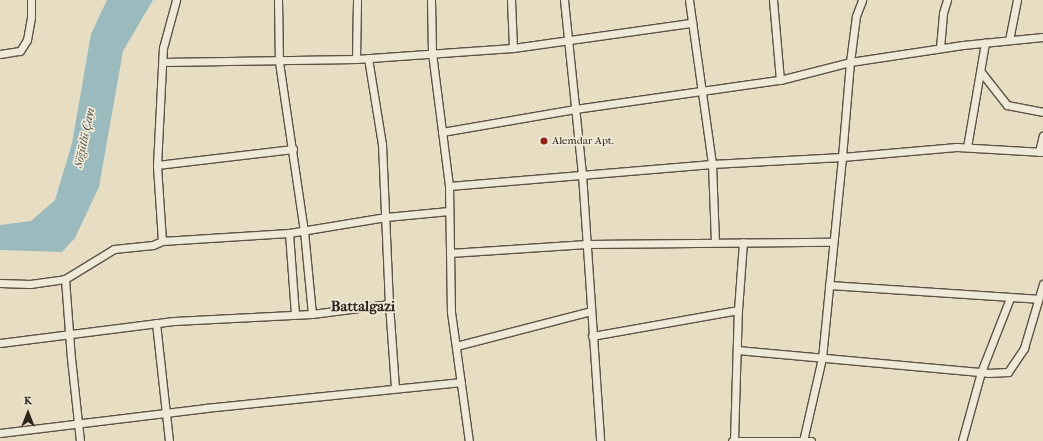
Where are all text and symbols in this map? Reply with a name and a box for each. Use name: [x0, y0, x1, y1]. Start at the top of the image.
water label: Söğütlü Çayı: [72, 107, 98, 169]
place label: Alemdar Apt.: [552, 134, 614, 148]
marker: Alemdar Apt.: [539, 136, 549, 146]
district label: Battalgazi: [331, 298, 395, 316]
north arrow: [8, 393, 48, 433]
text: K: [24, 394, 32, 407]

